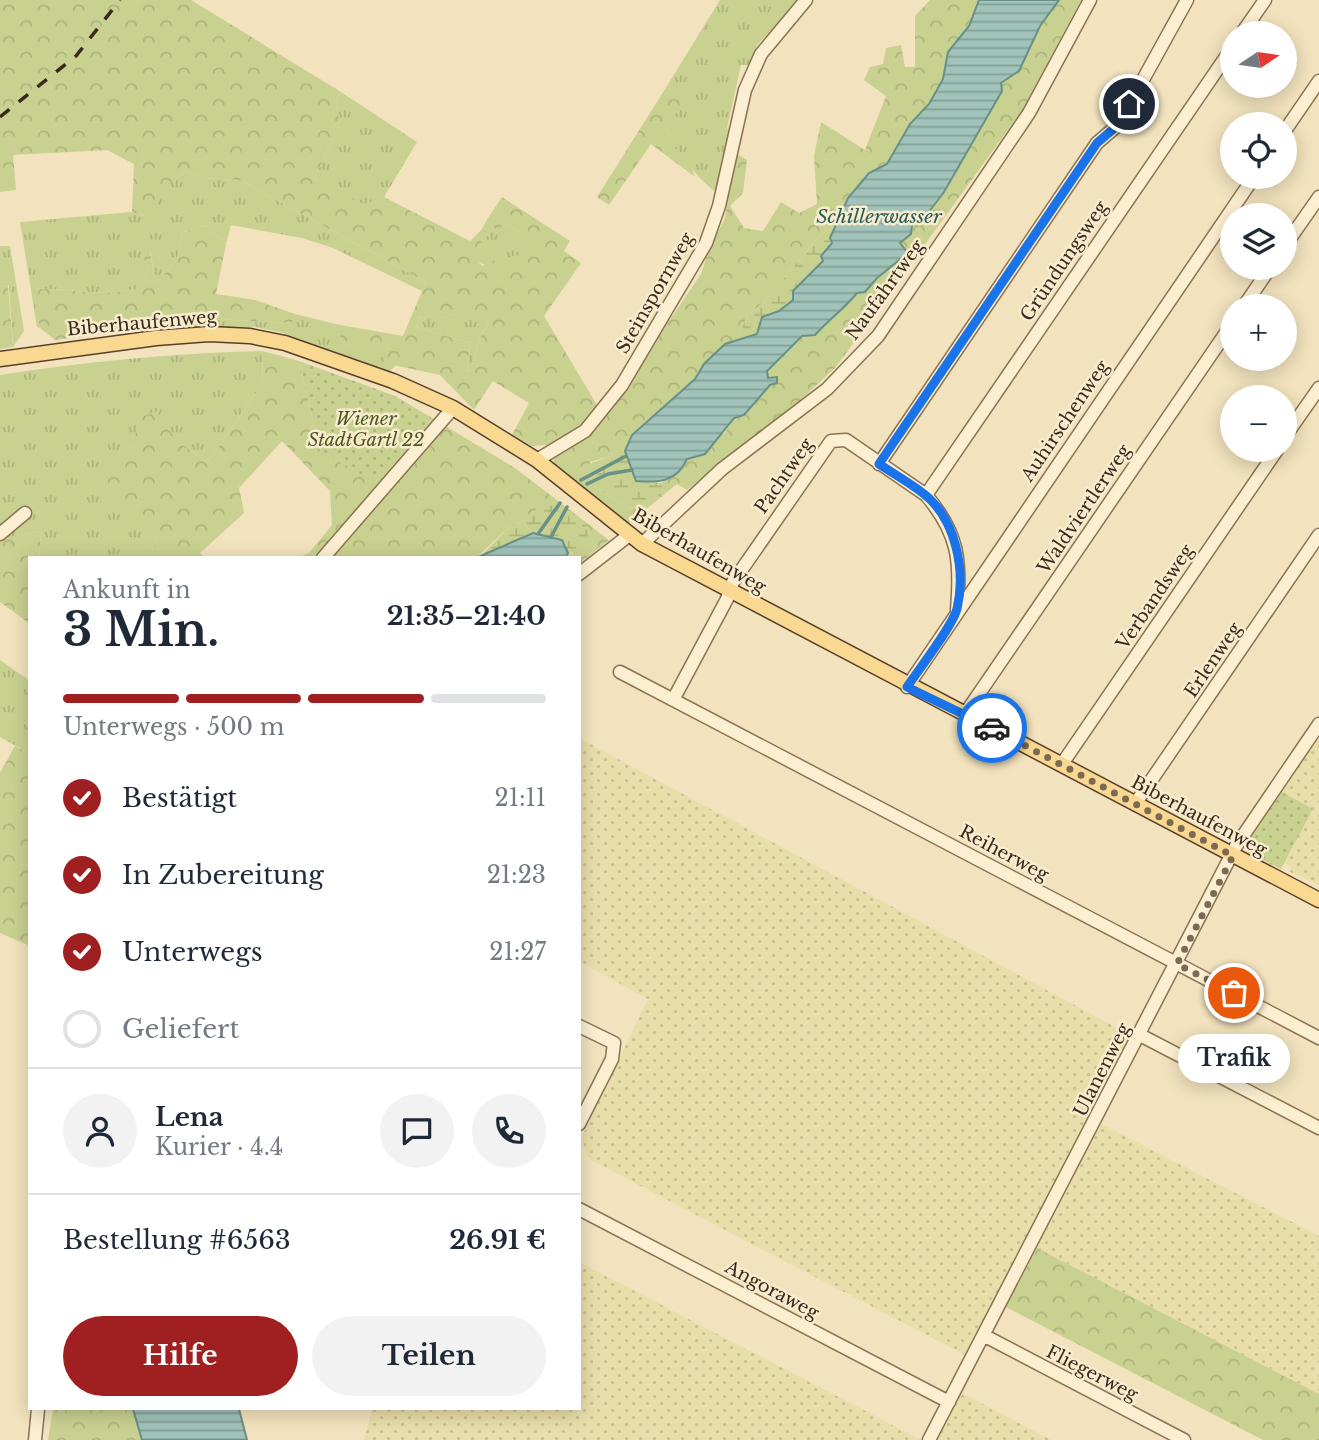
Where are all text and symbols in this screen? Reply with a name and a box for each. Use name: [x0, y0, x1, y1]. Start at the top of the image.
north arrow: [1220, 21, 1297, 98]
map controls: [1220, 21, 1297, 462]
pin: [1099, 74, 1159, 134]
icon: home: [1110, 85, 1148, 123]
button: locate: [1220, 112, 1297, 189]
street label: Gründungsweg: [1016, 197, 1112, 325]
button: layers: [1220, 203, 1297, 280]
water label: Schillerwasser: [816, 205, 943, 228]
street label: Steinspornweg: [611, 228, 699, 357]
street label: Naufahrtweg: [841, 235, 929, 345]
button: +: [1220, 294, 1297, 371]
street label: Biberhaufenweg: [66, 305, 218, 341]
street label: Auhirschenweg: [1016, 356, 1114, 487]
button: −: [1220, 385, 1297, 462]
park label: Wiener StadtGartl 22: [308, 408, 424, 451]
street label: Pachtweg: [750, 434, 818, 518]
street label: Waldviertlerweg: [1032, 440, 1135, 579]
street label: Biberhaufenweg: [628, 504, 770, 598]
street label: Verbandsweg: [1111, 540, 1198, 655]
text: Ankunft in: [63, 576, 191, 604]
text: 21:35–21:40: [387, 600, 546, 632]
text: 3 Min.: [63, 601, 219, 658]
street label: Erlenweg: [1180, 618, 1246, 702]
courier: [957, 693, 1027, 763]
icon: car: [973, 709, 1011, 747]
text: Unterwegs · 500 m: [63, 713, 284, 741]
street label: Biberhaufenweg: [1127, 771, 1271, 861]
icon: check: [63, 779, 101, 817]
text: Bestätigt: [122, 782, 237, 814]
text: 21:11: [495, 784, 546, 812]
street label: Reiherweg: [956, 820, 1053, 886]
icon: check: [63, 856, 101, 894]
text: In Zubereitung: [122, 859, 324, 891]
text: 21:23: [487, 861, 546, 889]
icon: check: [63, 933, 101, 971]
text: Unterwegs: [122, 936, 263, 968]
text: 21:27: [489, 938, 546, 966]
pin: [1204, 963, 1264, 1023]
icon: bag: [1215, 974, 1253, 1012]
text: Geliefert: [122, 1013, 239, 1045]
street label: Ulanenweg: [1069, 1019, 1135, 1121]
callout: Trafik: [1178, 1035, 1290, 1084]
text: Trafik: [1197, 1044, 1271, 1072]
button: person: [63, 1094, 137, 1168]
button: chat: [380, 1094, 454, 1168]
button: phone: [472, 1094, 546, 1168]
text: Lena: [155, 1101, 224, 1133]
text: Kurier · 4.4: [155, 1133, 283, 1161]
text: Bestellung #6563: [63, 1224, 291, 1256]
text: 26.91 €: [449, 1224, 546, 1256]
street label: Angoraweg: [720, 1256, 823, 1324]
button: Hilfe: [63, 1316, 298, 1396]
button: Teilen: [312, 1316, 546, 1396]
street label: Fliegerweg: [1042, 1340, 1142, 1406]

